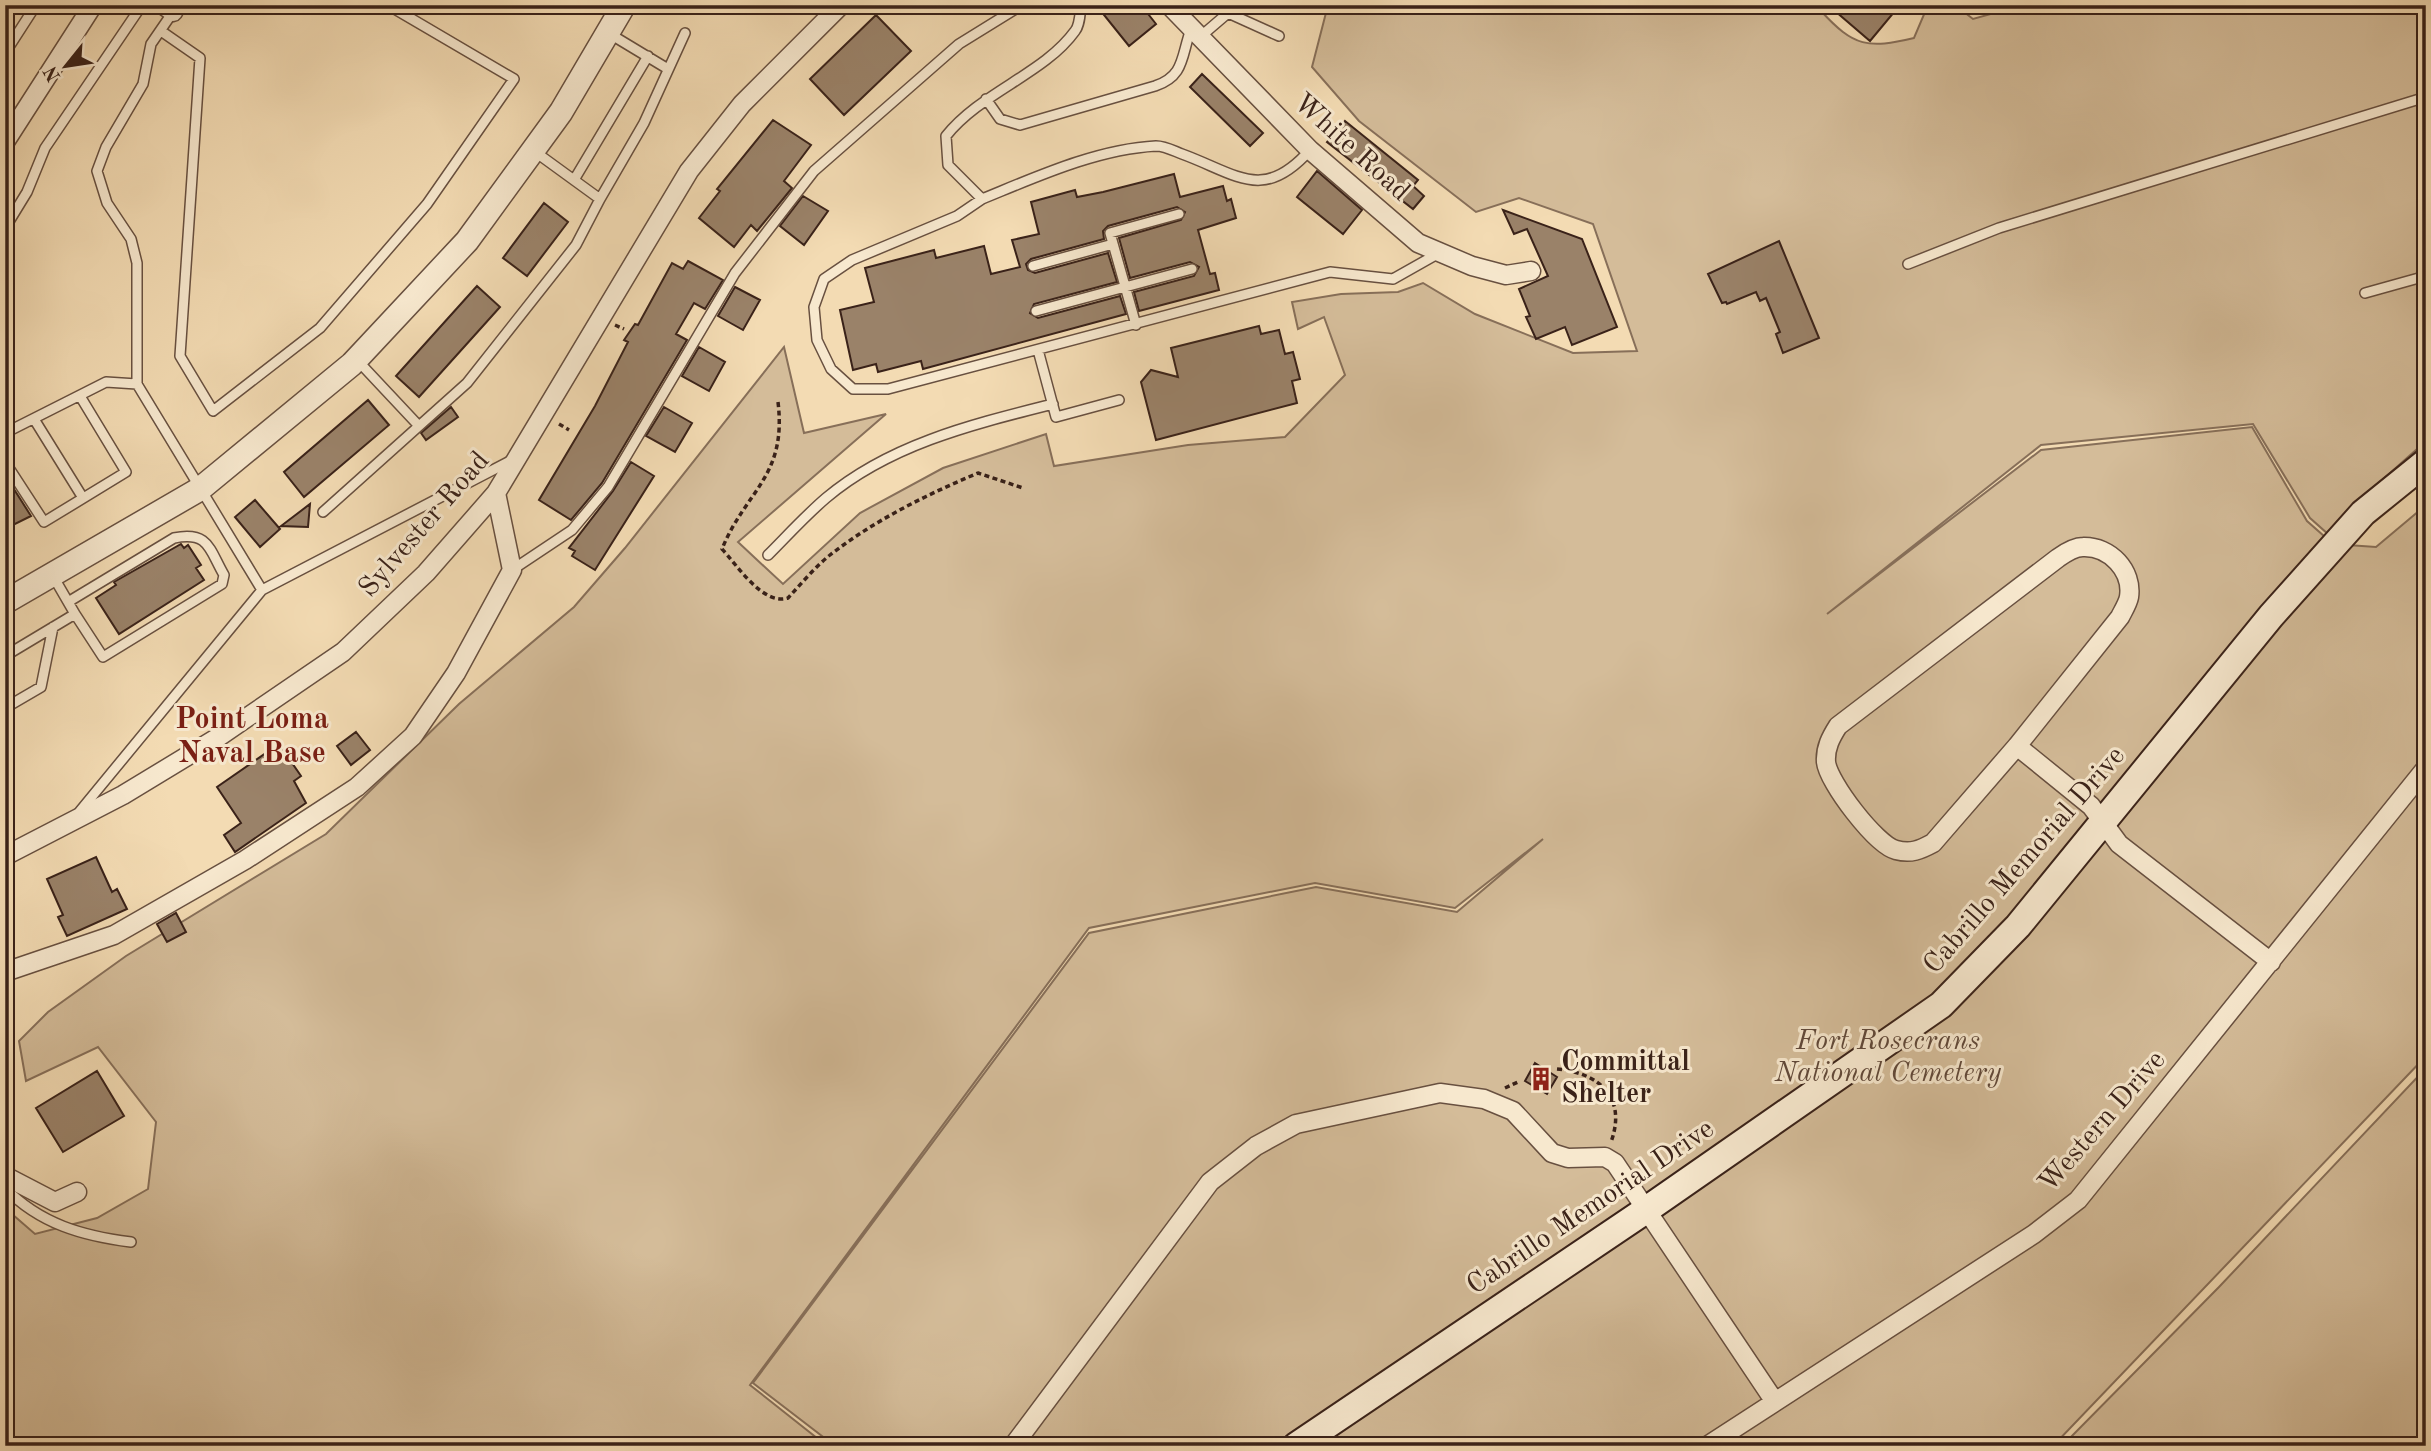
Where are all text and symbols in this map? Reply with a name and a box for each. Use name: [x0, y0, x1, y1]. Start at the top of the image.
north arrow: [32, 32, 102, 102]
text: N: [41, 62, 65, 84]
street label: White Road: [1288, 89, 1414, 207]
street label: Sylvester Road: [355, 447, 495, 603]
district label: Point Loma Naval Base: [175, 705, 329, 769]
street label: Cabrillo Memorial Drive: [1919, 742, 2131, 980]
park label: Fort Rosecrans National Cemetery: [1774, 1028, 2002, 1088]
street label: Western Drive: [2034, 1046, 2172, 1198]
place label: Committal Shelter: [1561, 1049, 1690, 1109]
building icon: Committal Shelter: [1527, 1065, 1555, 1093]
street label: Cabrillo Memorial Drive: [1463, 1115, 1719, 1301]

